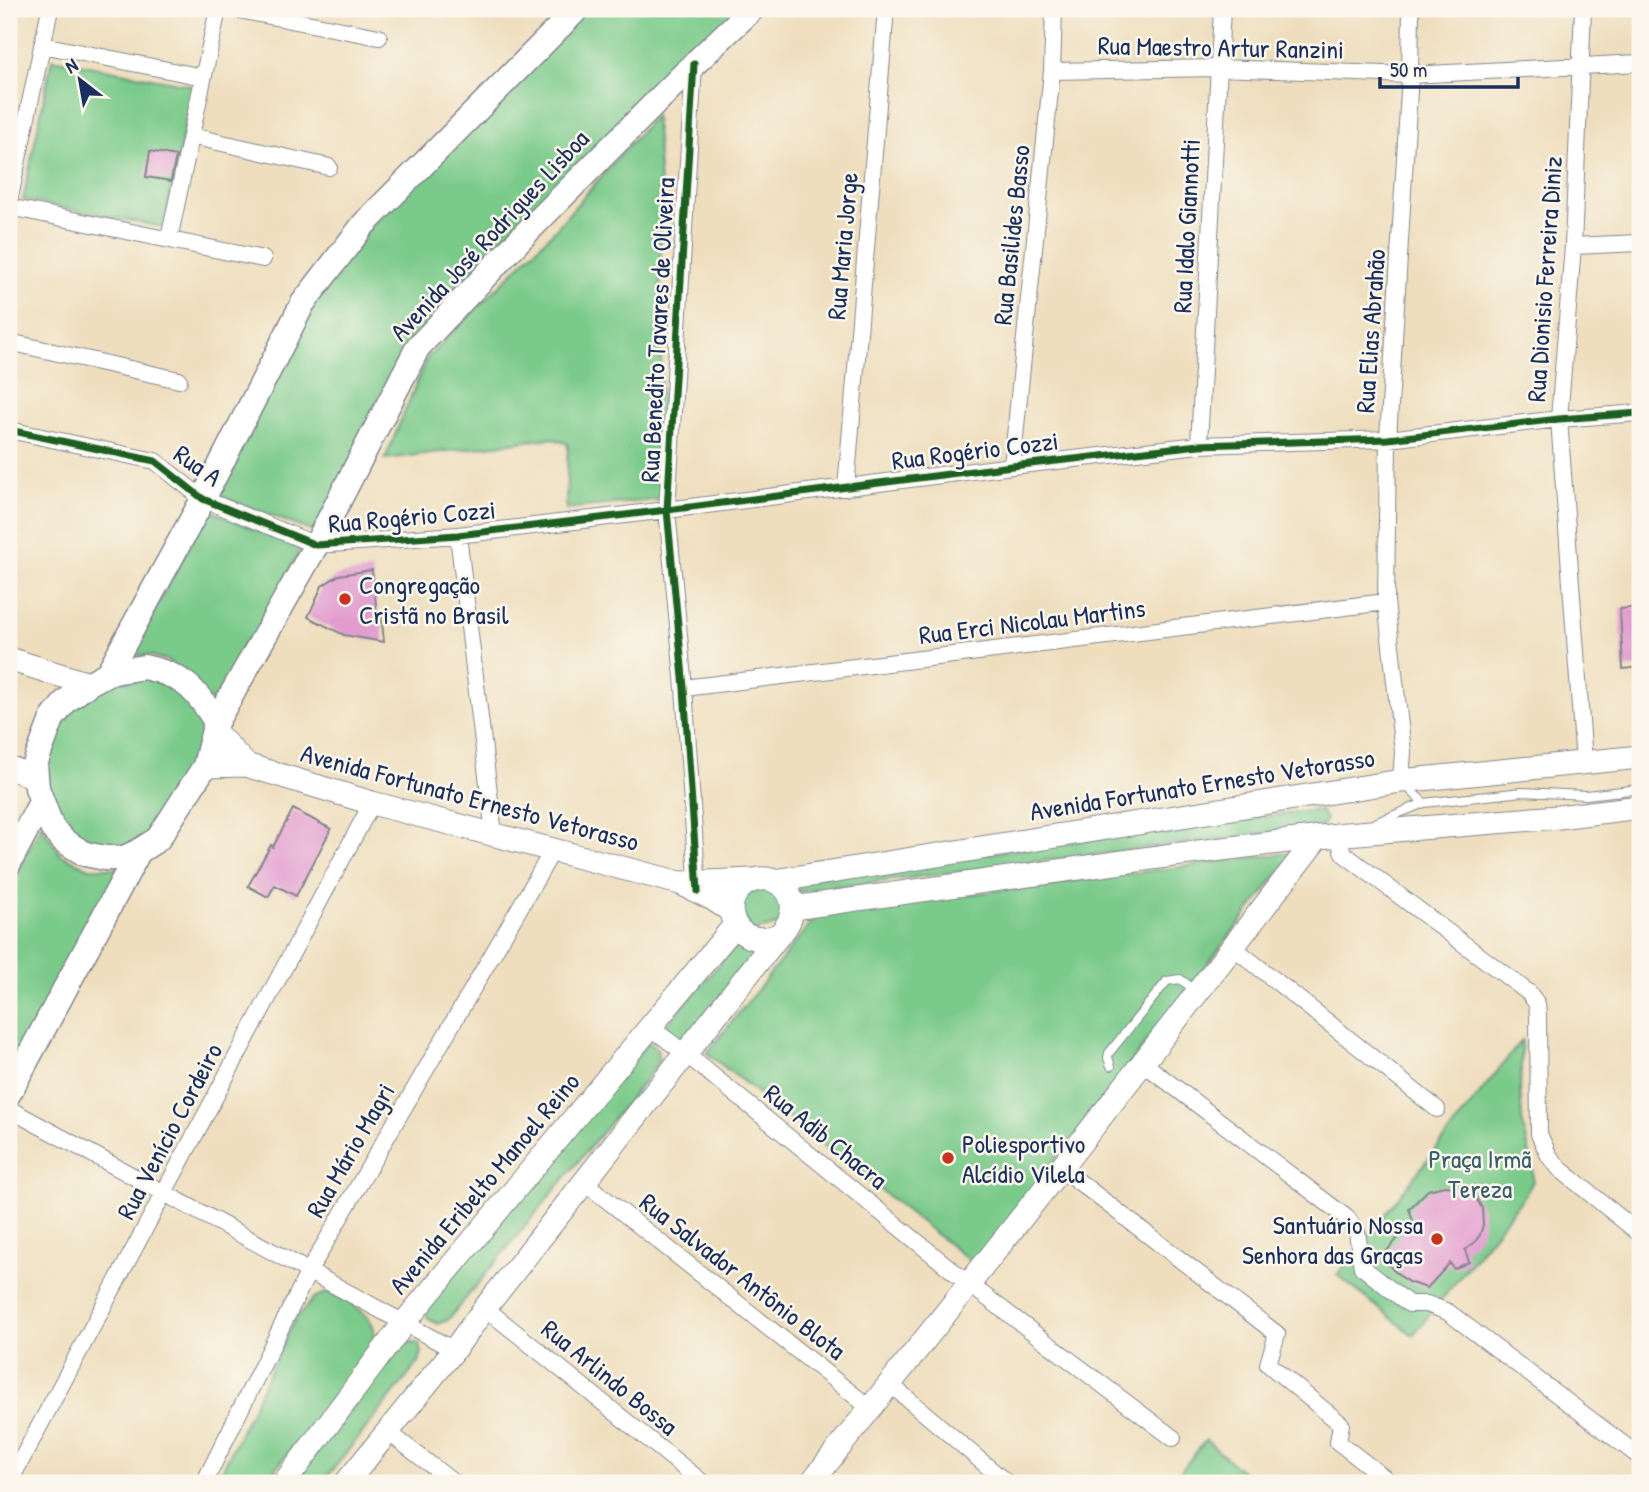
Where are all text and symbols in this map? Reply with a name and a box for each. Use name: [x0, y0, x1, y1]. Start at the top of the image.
street label: Rua Maestro Artur Ranzini: [1098, 27, 1344, 67]
north arrow: [46, 46, 116, 116]
scale bar: [1380, 46, 1518, 90]
text: N: [60, 52, 82, 79]
text: 50 m: [1390, 55, 1427, 84]
street label: Avenida José Rodrigues Lisboa: [382, 122, 596, 348]
street label: Rua Idalo Giannotti: [1164, 138, 1208, 314]
street label: Rua Basilides Basso: [984, 143, 1038, 327]
street label: Rua Dionisio Ferreira Diniz: [1518, 155, 1570, 403]
street label: Rua Maria Jorge: [818, 171, 866, 321]
street label: Rua Benedito Tavares de Oliveira: [632, 177, 682, 483]
street label: Rua Elias Abrahão: [1347, 248, 1393, 414]
street label: Rua Rogério Cozzi: [890, 422, 1060, 478]
street label: Rua A: [167, 436, 229, 494]
street label: Rua Rogério Cozzi: [327, 491, 497, 541]
place label: Congregação Cristã no Brasil: [359, 567, 509, 632]
street label: Rua Erci Nicolau Martins: [917, 590, 1147, 652]
marker: Congregação Cristã no Brasil: [337, 591, 353, 607]
street label: Avenida Fortunato Ernesto Vetorasso: [297, 735, 643, 859]
street label: Avenida Fortunato Ernesto Vetorasso: [1027, 739, 1377, 829]
street label: Rua Venício Cordeiro: [108, 1037, 230, 1225]
street label: Avenida Eribelto Manoel Reino: [381, 1065, 587, 1301]
street label: Rua Adib Chacra: [757, 1075, 895, 1197]
street label: Rua Mário Magri: [297, 1077, 403, 1223]
place label: Poliesportivo Alcídio Vilela: [962, 1126, 1085, 1191]
park label: Praça Irmã Tereza: [1429, 1141, 1531, 1206]
marker: Poliesportivo Alcídio Vilela: [940, 1150, 956, 1166]
street label: Rua Salvador Antônio Blota: [633, 1185, 853, 1367]
place label: Santuário Nossa Senhora das Graças: [1242, 1207, 1423, 1272]
marker: Santuário Nossa Senhora das Graças: [1429, 1231, 1445, 1247]
street label: Rua Arlindo Bossa: [534, 1311, 686, 1443]

